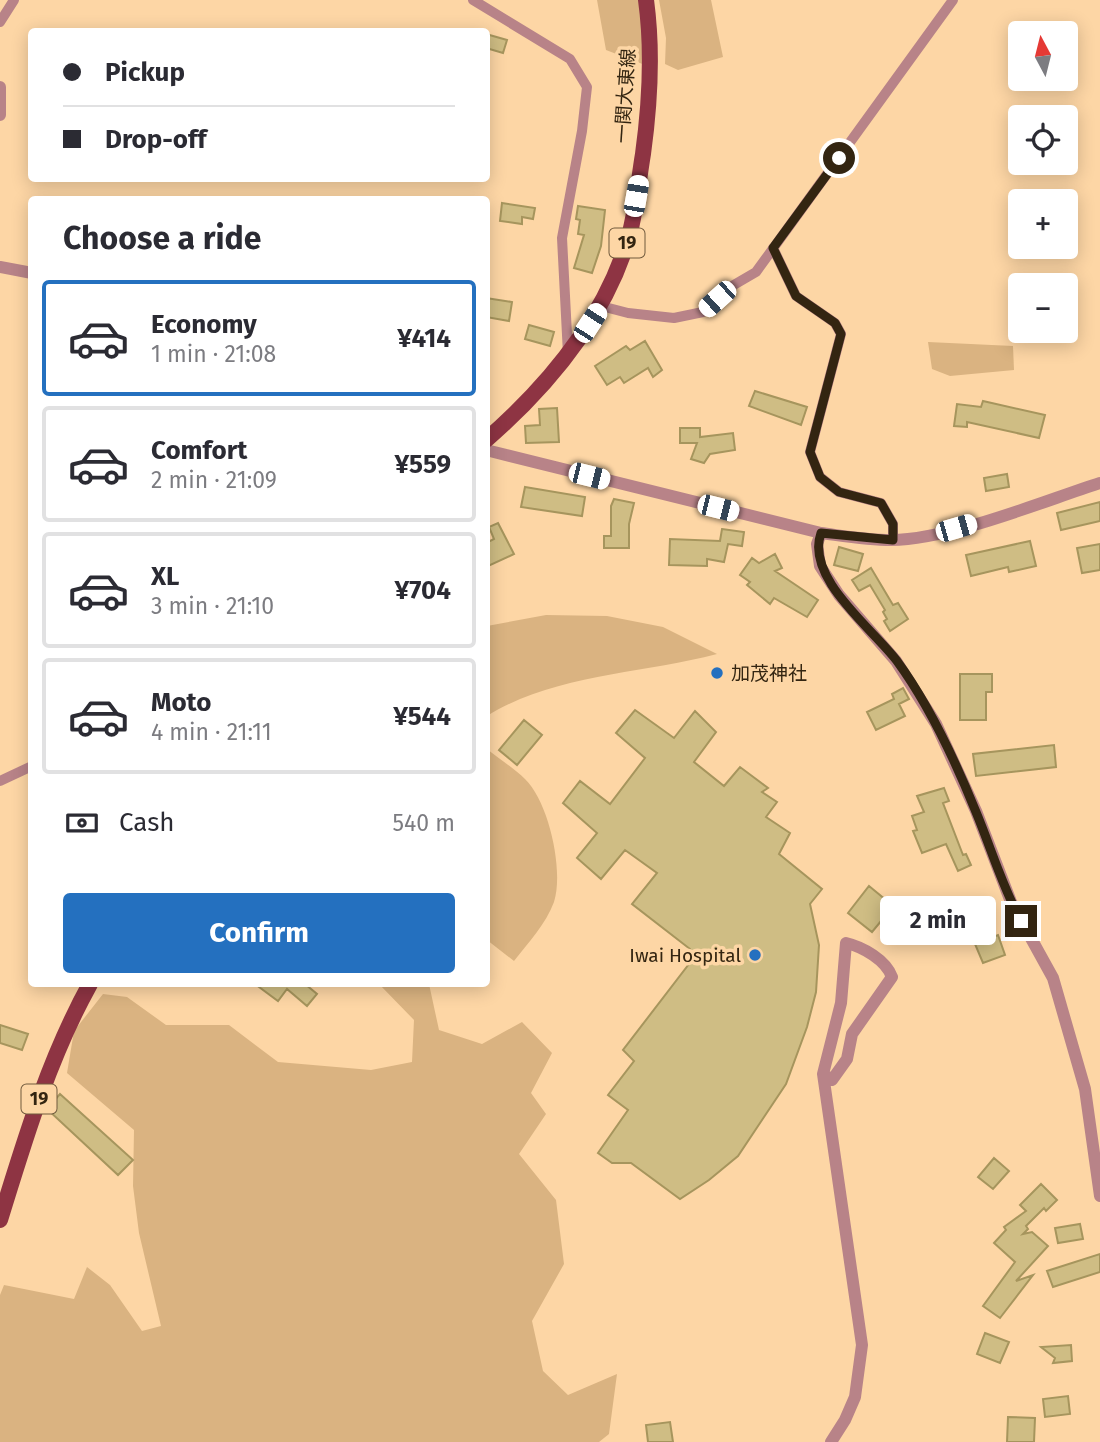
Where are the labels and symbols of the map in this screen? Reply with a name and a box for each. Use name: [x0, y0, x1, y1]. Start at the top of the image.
north arrow: [1008, 21, 1078, 91]
street label: 一関大東線: [610, 48, 640, 144]
route start: [823, 142, 855, 174]
car: [623, 173, 650, 219]
road number: 19: [610, 229, 644, 258]
car: [695, 277, 740, 321]
car: [570, 300, 611, 346]
car: [567, 461, 612, 491]
car: [696, 493, 741, 523]
car: [933, 512, 980, 544]
place label: 加茂神社: [731, 662, 807, 685]
marker: 加茂神社: [709, 665, 725, 681]
callout: 2 min: [881, 897, 996, 946]
route end: [1005, 905, 1037, 937]
place label: Iwai Hospital: [629, 944, 741, 967]
marker: Iwai Hospital: [747, 947, 763, 963]
road number: 19: [22, 1084, 56, 1114]

